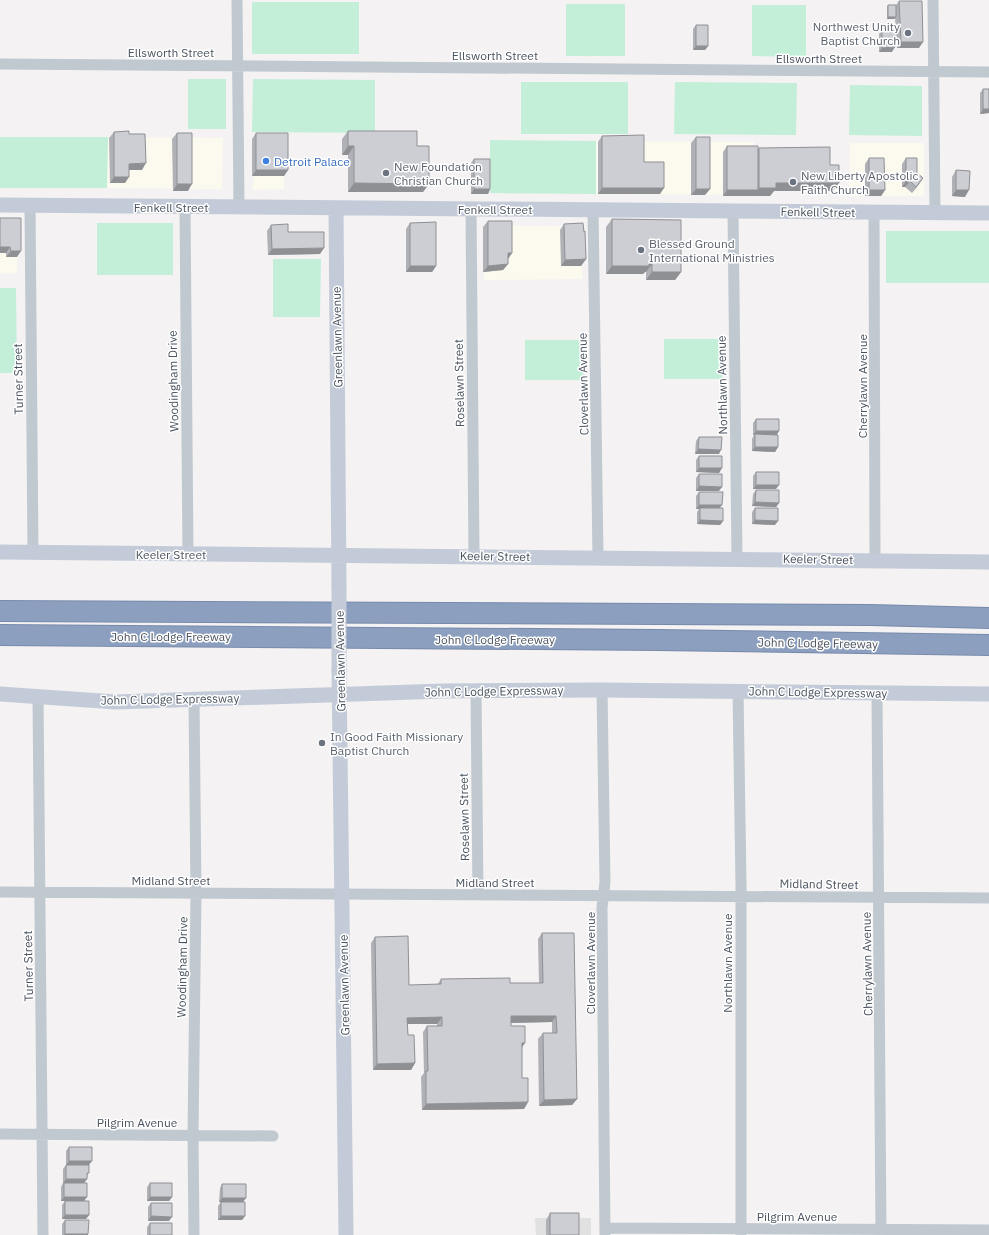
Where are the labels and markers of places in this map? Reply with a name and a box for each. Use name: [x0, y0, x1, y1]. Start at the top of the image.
place label: Northwest Unity Baptist Church: [813, 19, 900, 48]
marker: Northwest Unity Baptist Church: [903, 28, 913, 38]
place label: Detroit Palace: [274, 154, 350, 169]
marker: Detroit Palace: [261, 156, 271, 166]
place label: New Foundation Christian Church: [394, 159, 483, 188]
marker: New Foundation Christian Church: [381, 168, 391, 178]
place label: New Liberty Apostolic Faith Church: [801, 168, 918, 197]
marker: New Liberty Apostolic Faith Church: [788, 177, 798, 187]
place label: Blessed Ground International Ministries: [649, 236, 775, 265]
marker: Blessed Ground International Ministries: [636, 245, 646, 255]
place label: In Good Faith Missionary Baptist Church: [330, 729, 463, 758]
marker: In Good Faith Missionary Baptist Church: [317, 738, 327, 748]

